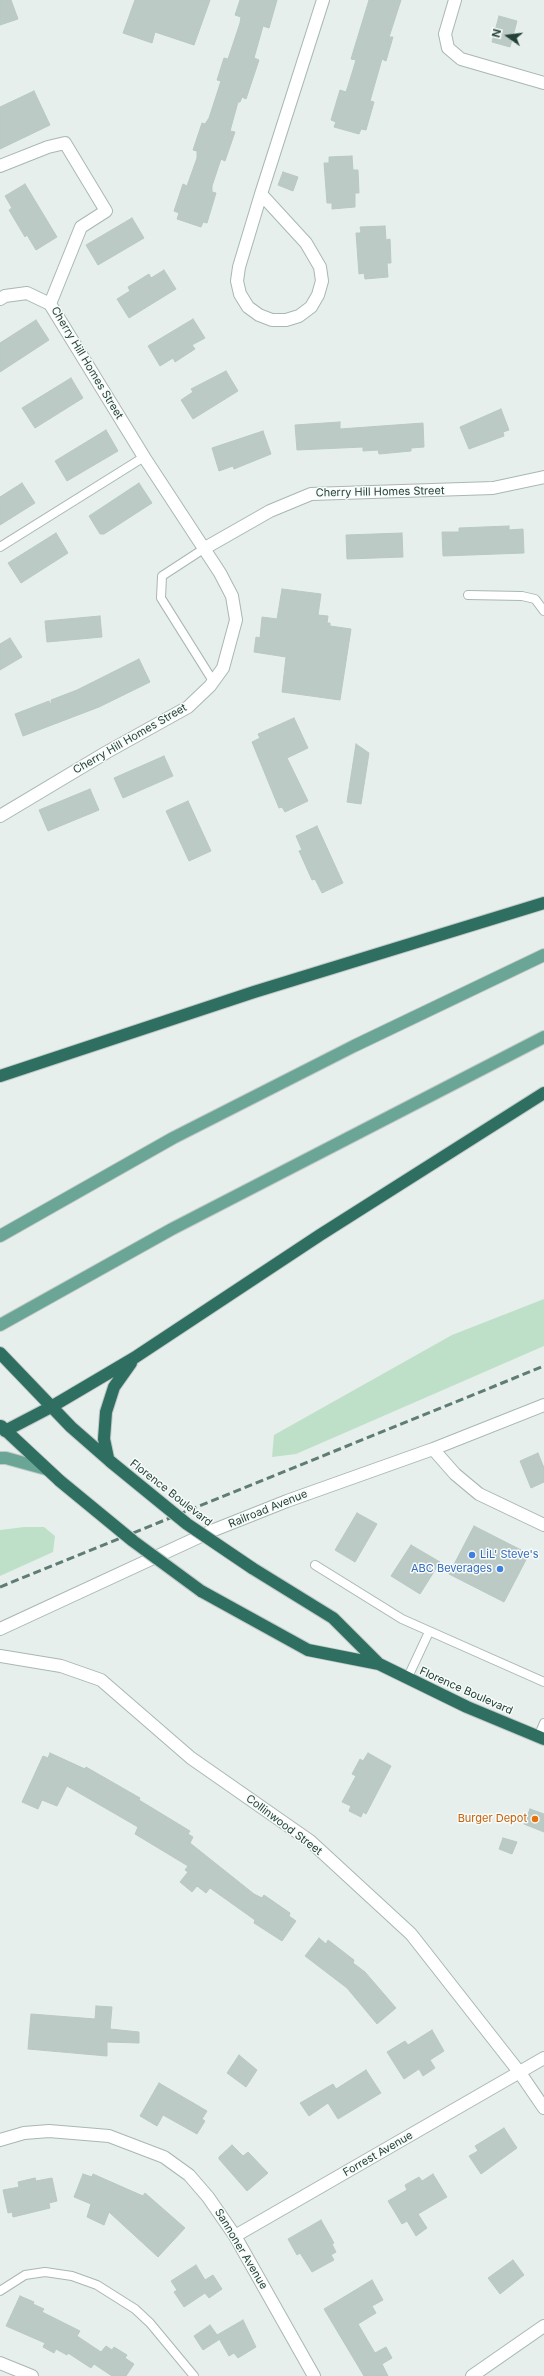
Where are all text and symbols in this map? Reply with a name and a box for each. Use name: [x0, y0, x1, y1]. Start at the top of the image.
north arrow: [488, 16, 528, 56]
text: N: [489, 27, 504, 39]
street label: Cherry Hill Homes Street: [48, 304, 126, 422]
street label: Cherry Hill Homes Street: [315, 484, 445, 500]
street label: Cherry Hill Homes Street: [71, 701, 189, 777]
street label: Florence Boulevard: [127, 1457, 215, 1529]
street label: Railroad Avenue: [227, 1487, 309, 1531]
place label: LiL' Steve's: [480, 1548, 539, 1562]
marker: LiL' Steve's: [467, 1550, 477, 1560]
place label: ABC Beverages: [411, 1562, 492, 1576]
marker: ABC Beverages: [495, 1564, 505, 1574]
street label: Florence Boulevard: [417, 1665, 515, 1717]
street label: Collinwood Street: [243, 1792, 325, 1858]
place label: Burger Depot: [458, 1812, 527, 1826]
marker: Burger Depot: [530, 1814, 540, 1824]
street label: Forrest Avenue: [341, 2129, 415, 2179]
street label: Sannoner Avenue: [212, 2206, 270, 2292]

